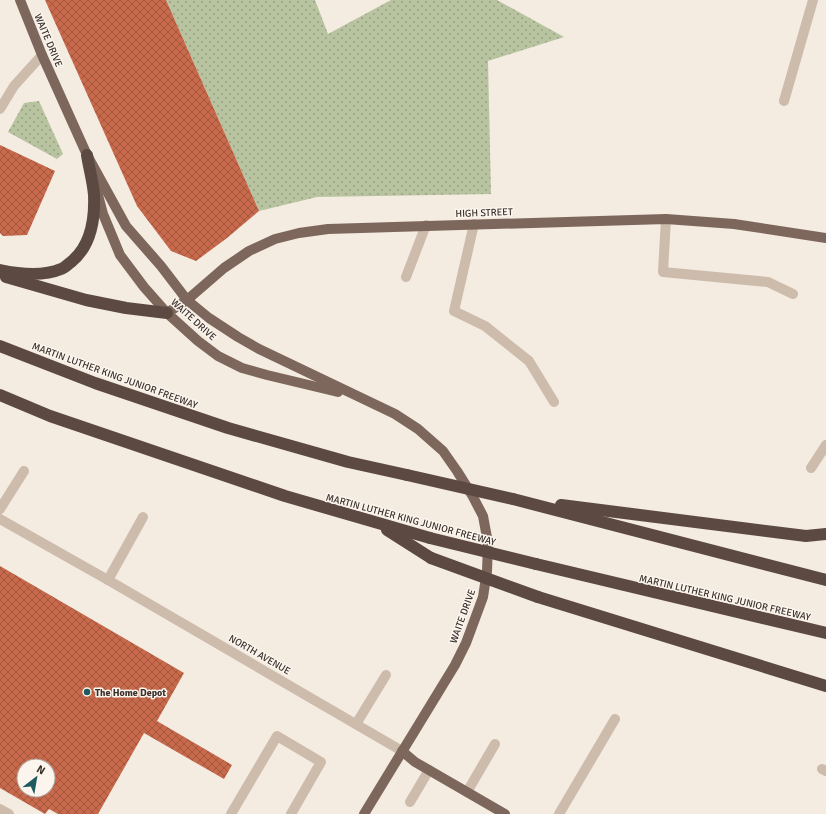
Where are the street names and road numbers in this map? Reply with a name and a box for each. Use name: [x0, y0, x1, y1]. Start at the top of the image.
street label: WAITE DRIVE: [31, 12, 65, 69]
street label: HIGH STREET: [455, 206, 513, 220]
street label: WAITE DRIVE: [168, 296, 219, 343]
street label: MARTIN LUTHER KING JUNIOR FREEWAY: [30, 340, 199, 412]
street label: MARTIN LUTHER KING JUNIOR FREEWAY: [324, 491, 497, 548]
street label: MARTIN LUTHER KING JUNIOR FREEWAY: [638, 572, 812, 624]
street label: WAITE DRIVE: [448, 587, 478, 645]
street label: NORTH AVENUE: [227, 632, 293, 678]

